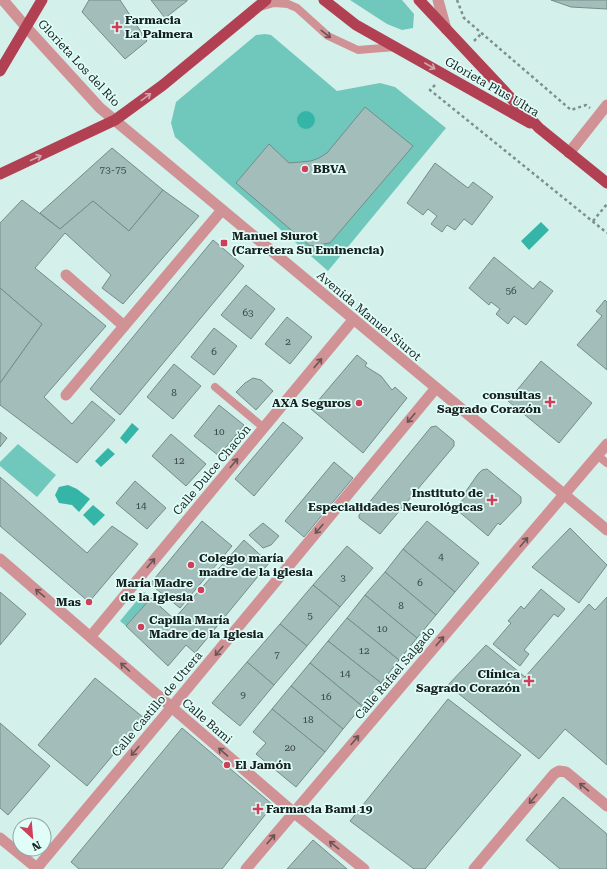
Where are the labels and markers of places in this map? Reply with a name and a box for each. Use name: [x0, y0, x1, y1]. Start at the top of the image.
place label: Farmacia La Palmera: [125, 13, 193, 41]
marker: Farmacia La Palmera: [112, 22, 122, 32]
place label: BBVA: [313, 162, 347, 176]
marker: BBVA: [300, 164, 310, 174]
place label: Manuel Siurot (Carretera Su Eminencia): [232, 229, 384, 257]
marker: Manuel Siurot (Carretera Su Eminencia): [219, 238, 229, 248]
place label: consultas Sagrado Corazón: [437, 388, 541, 416]
place label: AXA Seguros: [272, 396, 351, 410]
marker: consultas Sagrado Corazón: [544, 396, 556, 408]
marker: AXA Seguros: [354, 398, 364, 408]
place label: Instituto de Especialidades Neurológicas: [308, 486, 483, 514]
marker: Instituto de Especialidades Neurológicas: [486, 494, 498, 506]
place label: Colegio maría madre de la iglesia: [199, 551, 313, 579]
marker: Colegio maría madre de la iglesia: [186, 560, 196, 570]
place label: María Madre de la Iglesia: [116, 576, 193, 604]
marker: María Madre de la Iglesia: [196, 585, 206, 595]
place label: Mas: [56, 595, 81, 609]
marker: Mas: [84, 597, 94, 607]
place label: Capilla María Madre de la Iglesia: [149, 613, 264, 641]
marker: Capilla María Madre de la Iglesia: [136, 622, 146, 632]
place label: Clínica Sagrado Corazón: [416, 667, 520, 695]
marker: Clínica Sagrado Corazón: [523, 675, 535, 687]
place label: El Jamón: [235, 758, 291, 772]
marker: El Jamón: [222, 760, 232, 770]
place label: Farmacia Bami 19: [266, 802, 373, 816]
marker: Farmacia Bami 19: [253, 804, 263, 814]

